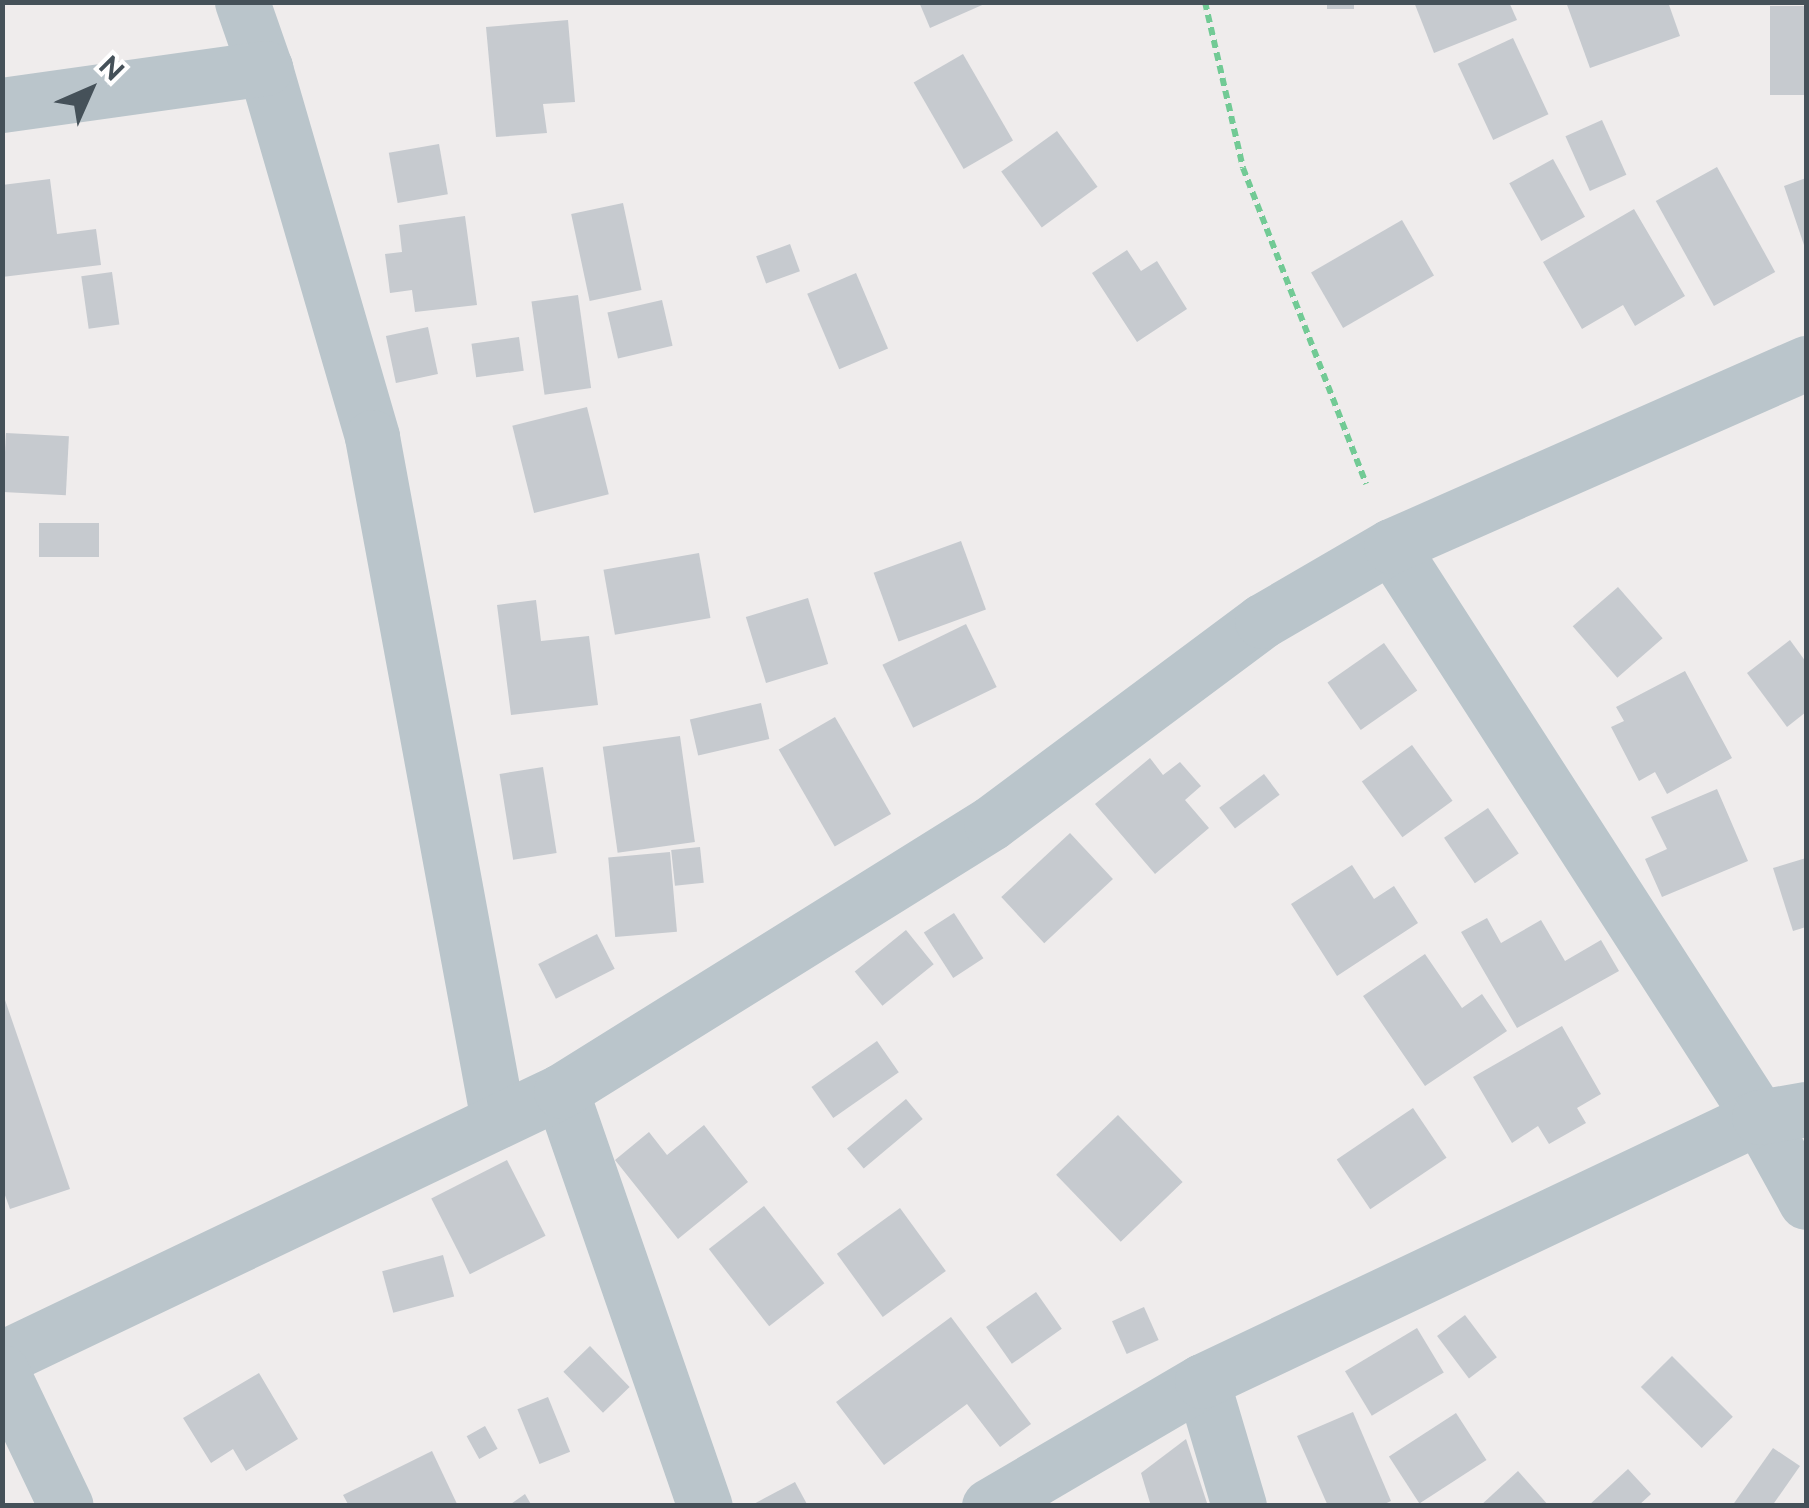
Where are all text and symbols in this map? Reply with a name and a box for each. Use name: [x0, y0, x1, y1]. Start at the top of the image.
north arrow: [40, 40, 140, 140]
text: N: [92, 49, 131, 88]

